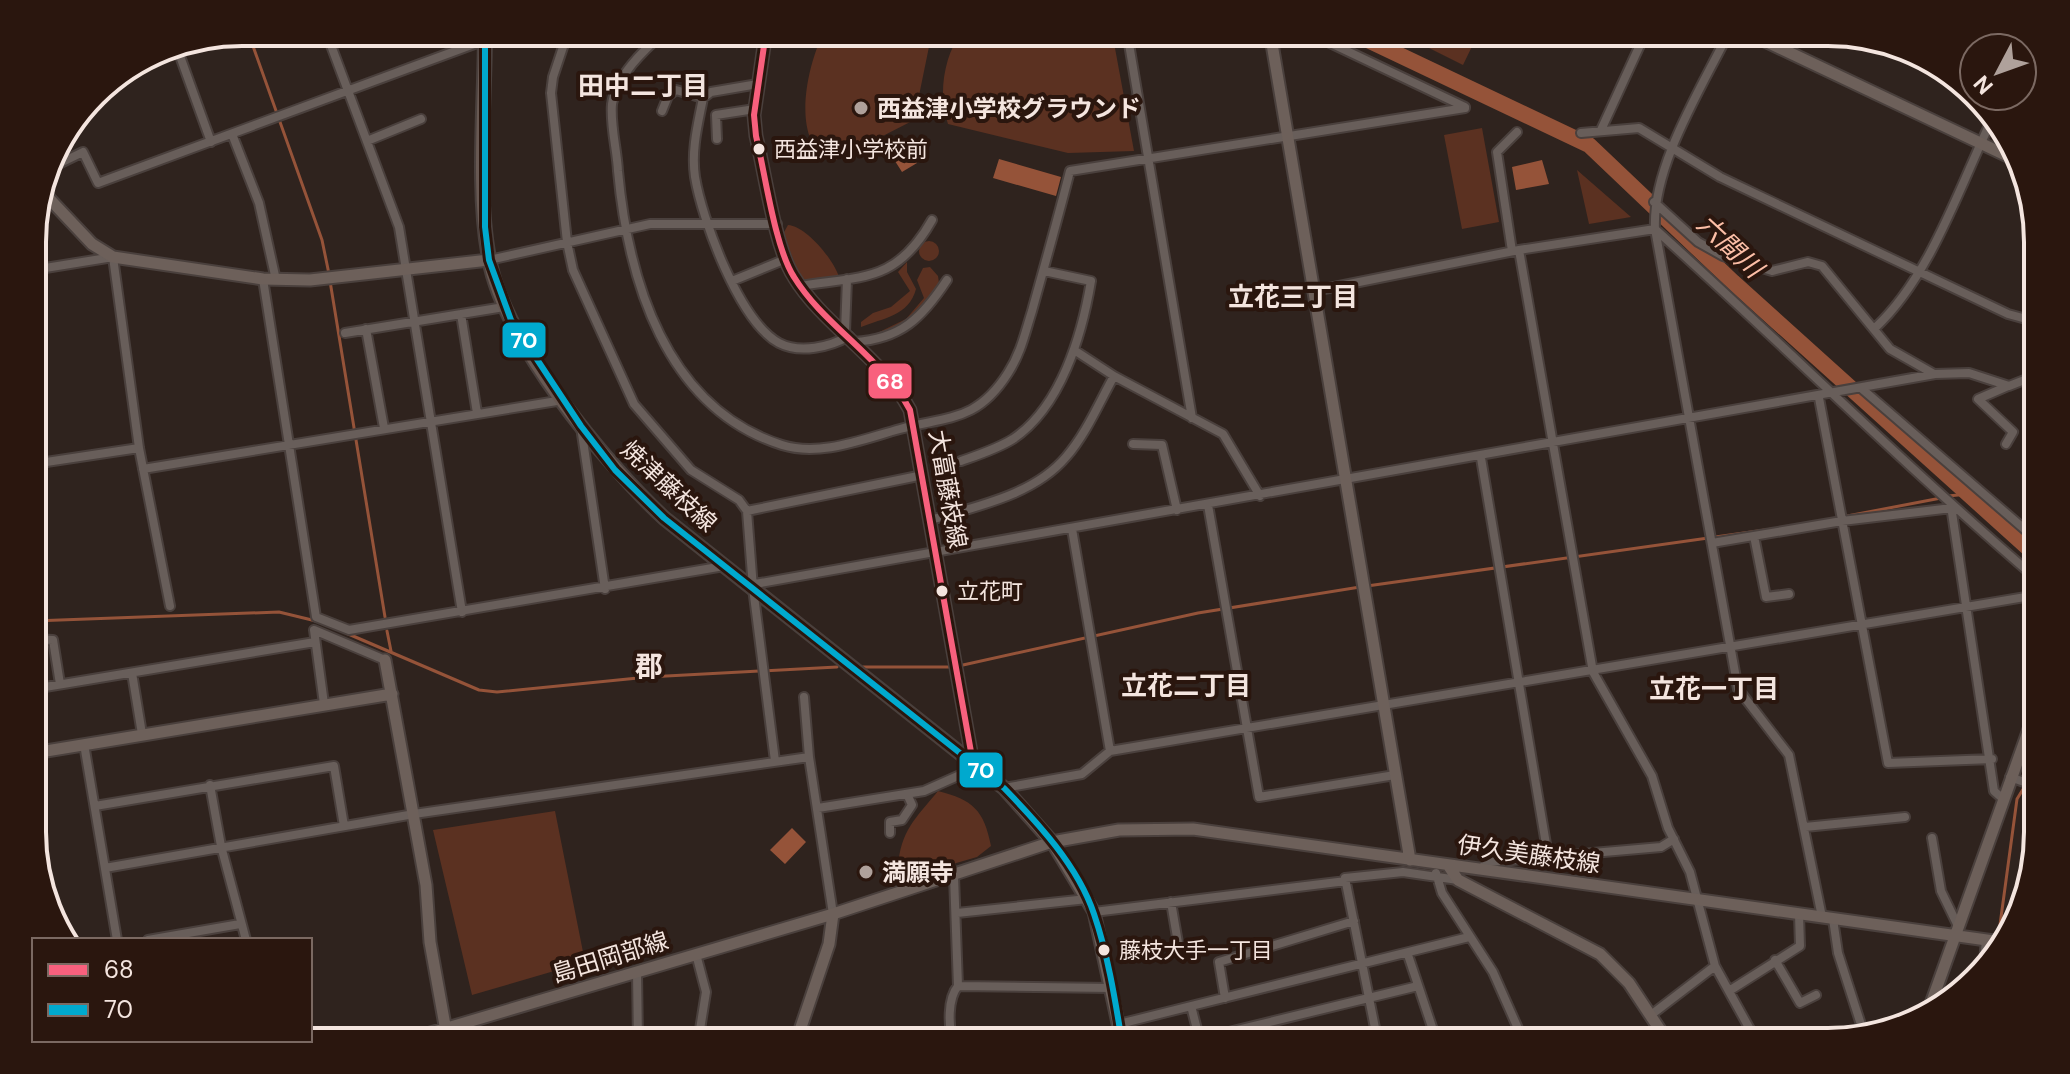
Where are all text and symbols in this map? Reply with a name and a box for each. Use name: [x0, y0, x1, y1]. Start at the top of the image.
north arrow: [1958, 32, 2038, 112]
district label: 田中二丁目: [578, 69, 708, 103]
text: N: [1967, 69, 1999, 100]
place label: 西益津小学校グラウンド: [877, 93, 1141, 124]
marker: 西益津小学校グラウンド: [852, 99, 870, 117]
place label: 西益津小学校前: [774, 135, 928, 164]
marker: 西益津小学校前: [751, 141, 767, 157]
water label: 六間川: [1690, 207, 1772, 287]
district label: 立花三丁目: [1228, 280, 1358, 314]
line badge: 70: [501, 321, 547, 359]
text: 70: [510, 326, 538, 355]
line badge: 68: [867, 362, 913, 400]
text: 68: [876, 367, 904, 396]
street label: 大富藤枝線: [922, 427, 974, 551]
street label: 焼津藤枝線: [615, 434, 723, 538]
place label: 立花町: [957, 577, 1023, 606]
marker: 立花町: [934, 583, 950, 599]
district label: 郡: [635, 648, 663, 685]
district label: 立花二丁目: [1121, 669, 1251, 703]
district label: 立花一丁目: [1649, 672, 1779, 706]
line badge: 70: [958, 751, 1004, 789]
text: 70: [967, 756, 995, 785]
street label: 伊久美藤枝線: [1456, 829, 1602, 879]
place label: 満願寺: [882, 857, 954, 888]
marker: 満願寺: [857, 863, 875, 881]
street label: 島田岡部線: [548, 925, 672, 989]
place label: 藤枝大手一丁目: [1119, 936, 1273, 965]
legend: [32, 938, 312, 1042]
marker: 藤枝大手一丁目: [1096, 942, 1112, 958]
text: 68: [104, 954, 134, 985]
text: 70: [104, 994, 133, 1025]

